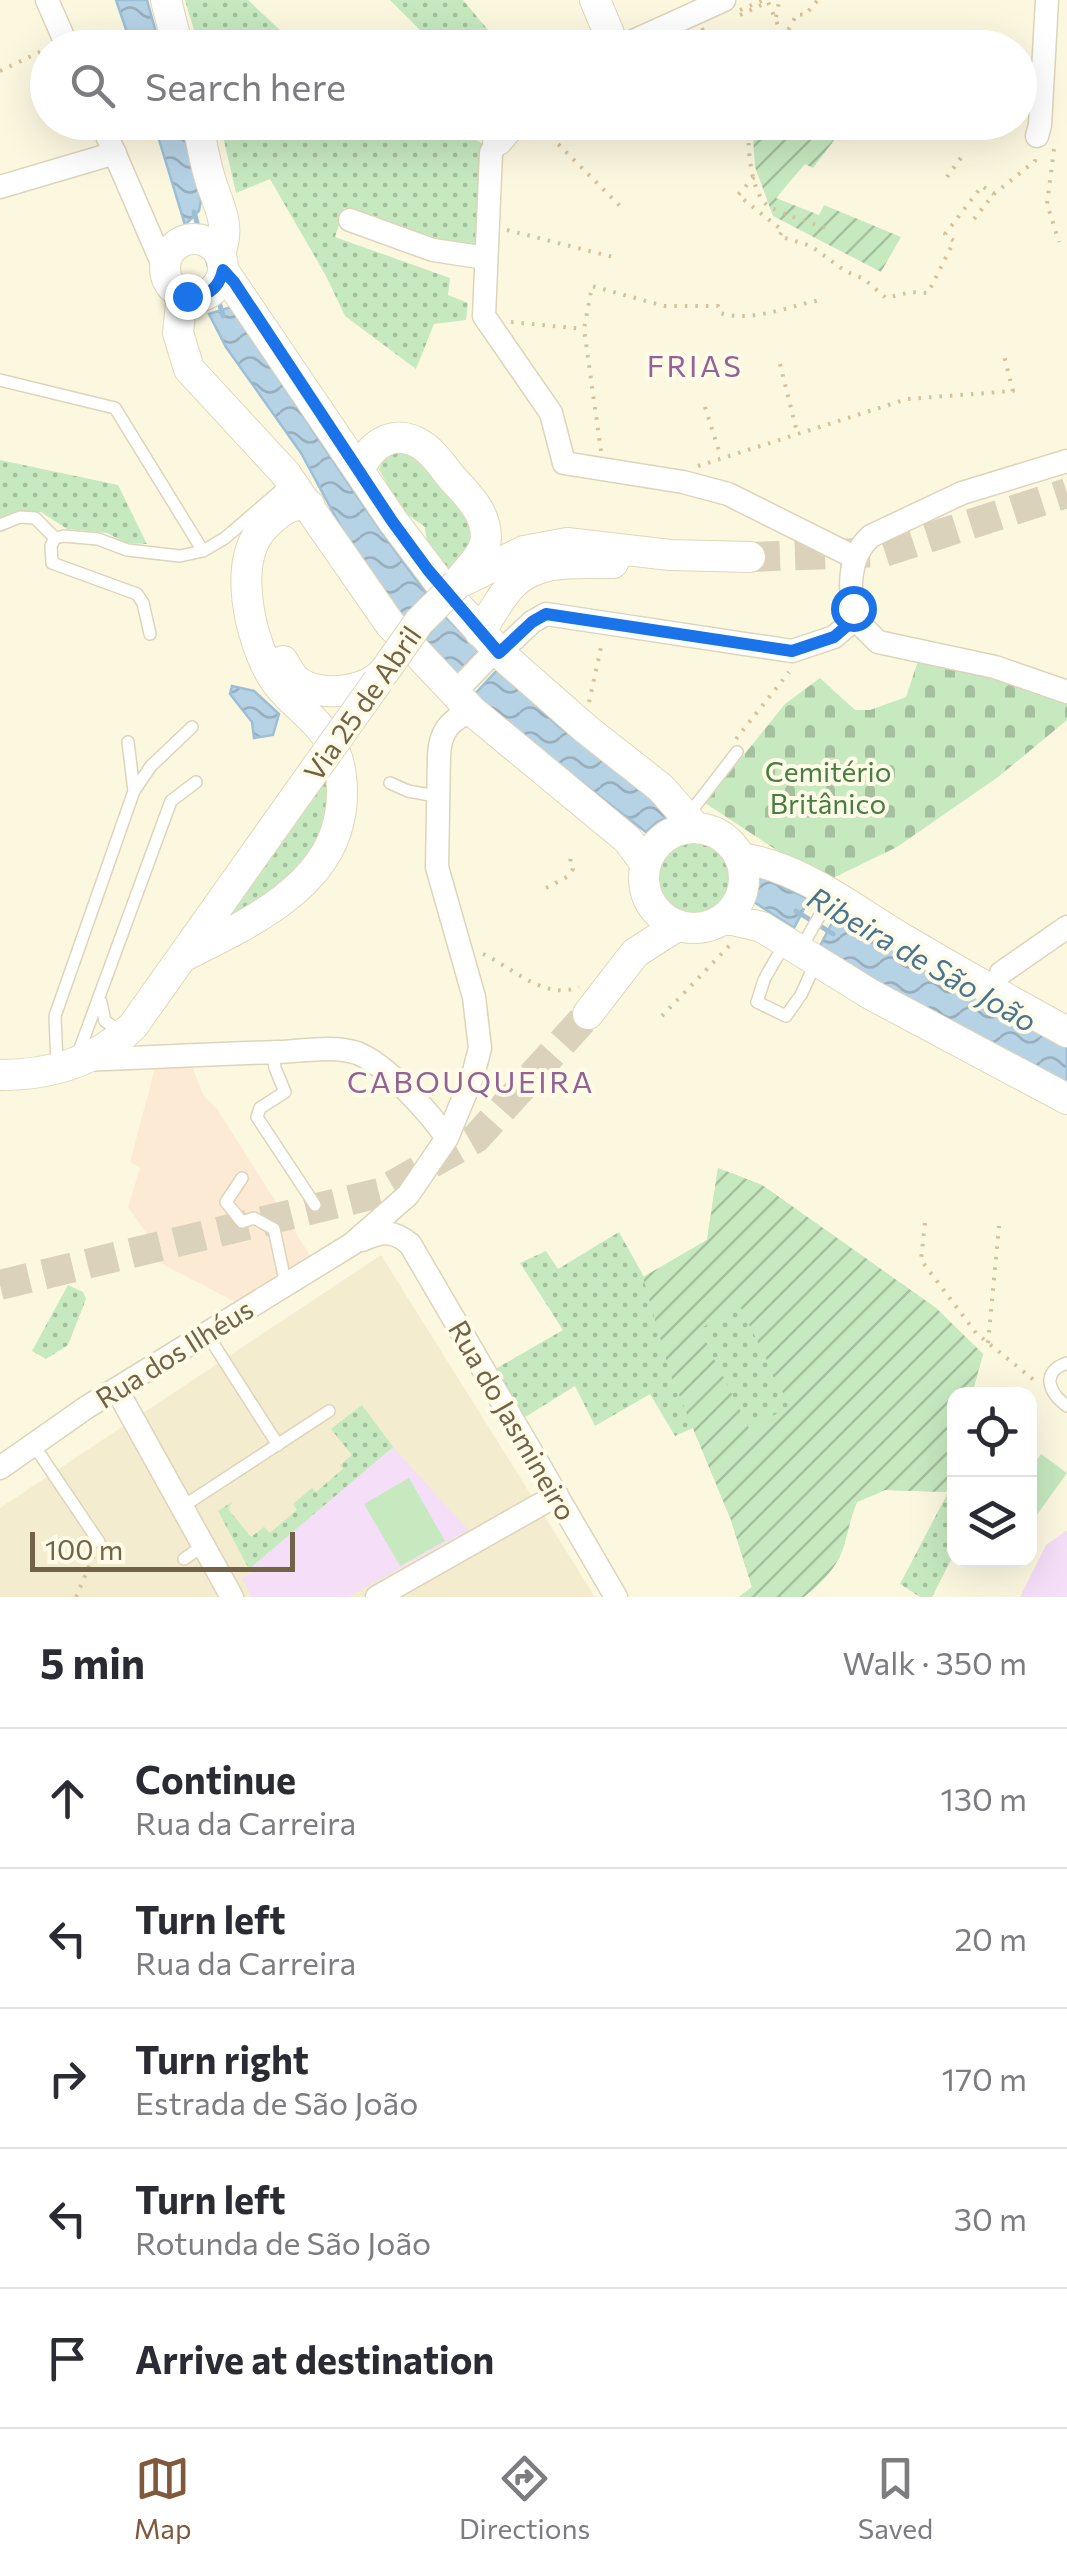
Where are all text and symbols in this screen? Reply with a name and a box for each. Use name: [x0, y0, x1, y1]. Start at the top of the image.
search box: [30, 30, 1037, 140]
icon: search: [65, 58, 120, 113]
text: Search here: [145, 62, 346, 109]
route end: [165, 274, 211, 320]
district label: FRIAS: [647, 346, 743, 383]
route start: [831, 586, 877, 632]
street label: Via 25 de Abril: [296, 619, 428, 787]
park label: Cemitério Britânico: [765, 754, 891, 820]
water label: Ribeira de São João: [802, 877, 1044, 1039]
district label: CABOUQUEIRA: [347, 1062, 595, 1099]
street label: Rua dos Ilhéus: [89, 1291, 259, 1415]
street label: Rua do Jasmineiro: [442, 1314, 584, 1526]
map controls: [947, 1387, 1037, 1567]
button: locate: [947, 1387, 1037, 1477]
button: layers: [947, 1477, 1037, 1567]
scale bar: [30, 1527, 295, 1572]
text: 100 m: [45, 1532, 123, 1566]
text: 5 min: [40, 1636, 145, 1688]
text: Walk · 350 m: [842, 1642, 1027, 1682]
text: Continue: [135, 1755, 296, 1802]
icon: ahead: [40, 1771, 95, 1826]
text: 130 m: [940, 1778, 1027, 1818]
text: Rua da Carreira: [135, 1802, 356, 1842]
text: Turn left: [135, 1895, 286, 1942]
icon: left: [40, 1911, 95, 1966]
text: 20 m: [954, 1918, 1027, 1958]
text: Rua da Carreira: [135, 1942, 356, 1982]
text: Turn right: [135, 2035, 309, 2082]
icon: right: [40, 2051, 95, 2106]
text: 170 m: [942, 2058, 1027, 2098]
text: Estrada de São João: [135, 2082, 418, 2122]
text: Turn left: [135, 2175, 286, 2222]
icon: left: [40, 2191, 95, 2246]
text: 30 m: [954, 2198, 1027, 2238]
text: Rotunda de São João: [135, 2222, 431, 2262]
icon: arrive: [40, 2331, 95, 2386]
text: Arrive at destination: [135, 2335, 494, 2382]
tab: Map: [134, 2451, 191, 2545]
tab: Directions: [459, 2451, 590, 2545]
tab: Saved: [858, 2451, 933, 2545]

